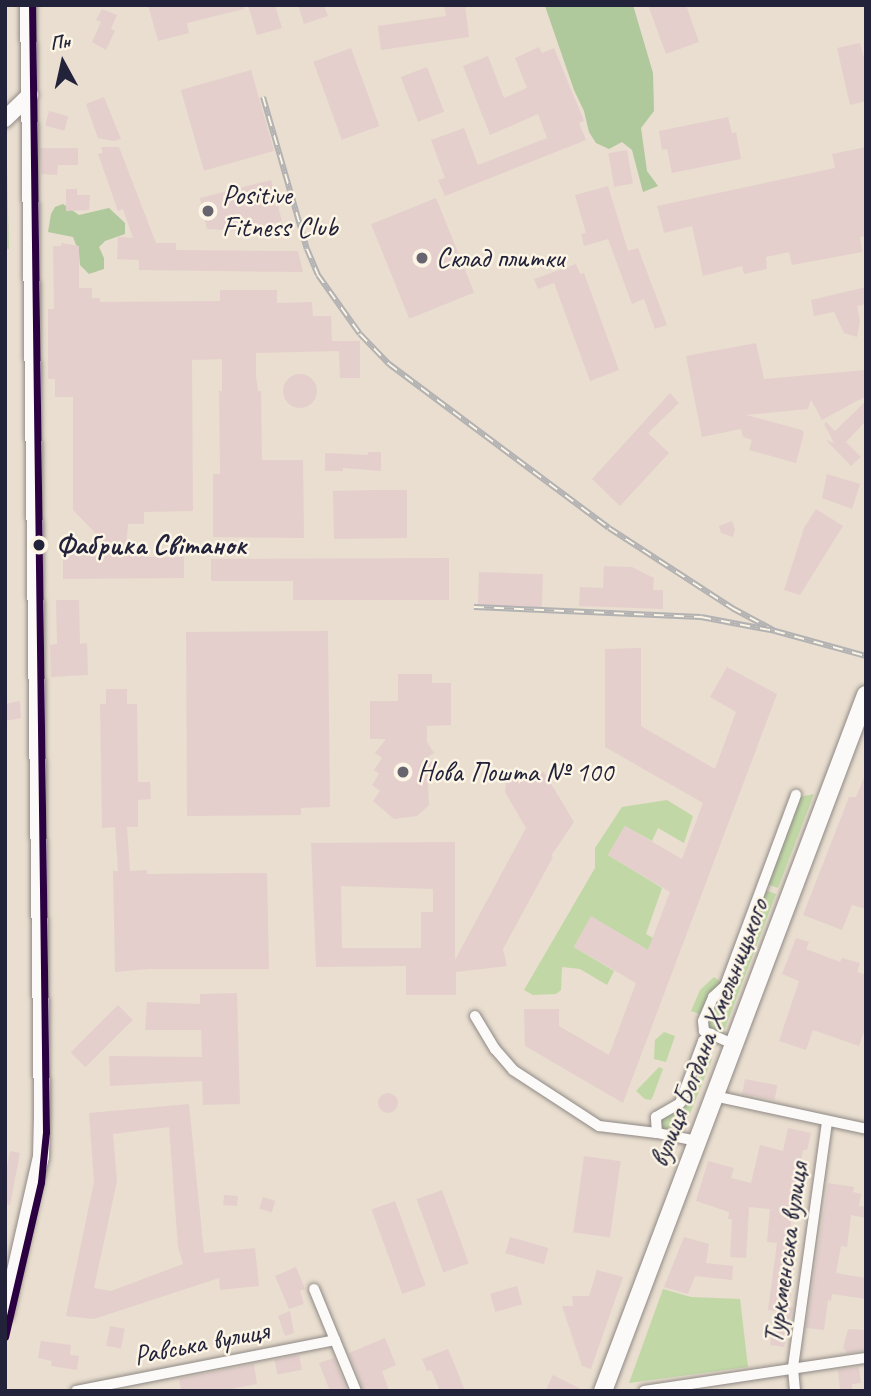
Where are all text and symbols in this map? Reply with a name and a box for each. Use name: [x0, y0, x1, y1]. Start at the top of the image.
north arrow: [28, 28, 98, 98]
text: Пн: [49, 29, 72, 55]
place label: Positive Fitness Club: [222, 178, 338, 244]
marker: Positive Fitness Club: [200, 203, 216, 219]
place label: Склад плитки: [436, 241, 564, 275]
marker: Склад плитки: [414, 250, 430, 266]
place label: Фабрика Світанок: [56, 528, 246, 562]
marker: Фабрика Світанок: [28, 534, 50, 556]
place label: Нова Пошта № 100: [417, 755, 615, 789]
marker: Нова Пошта № 100: [395, 764, 411, 780]
street label: вулиця Богдана Хмельницького: [642, 894, 776, 1172]
street label: Туркменська вулиця: [757, 1160, 815, 1346]
street label: Равська вулиця: [130, 1313, 272, 1373]

